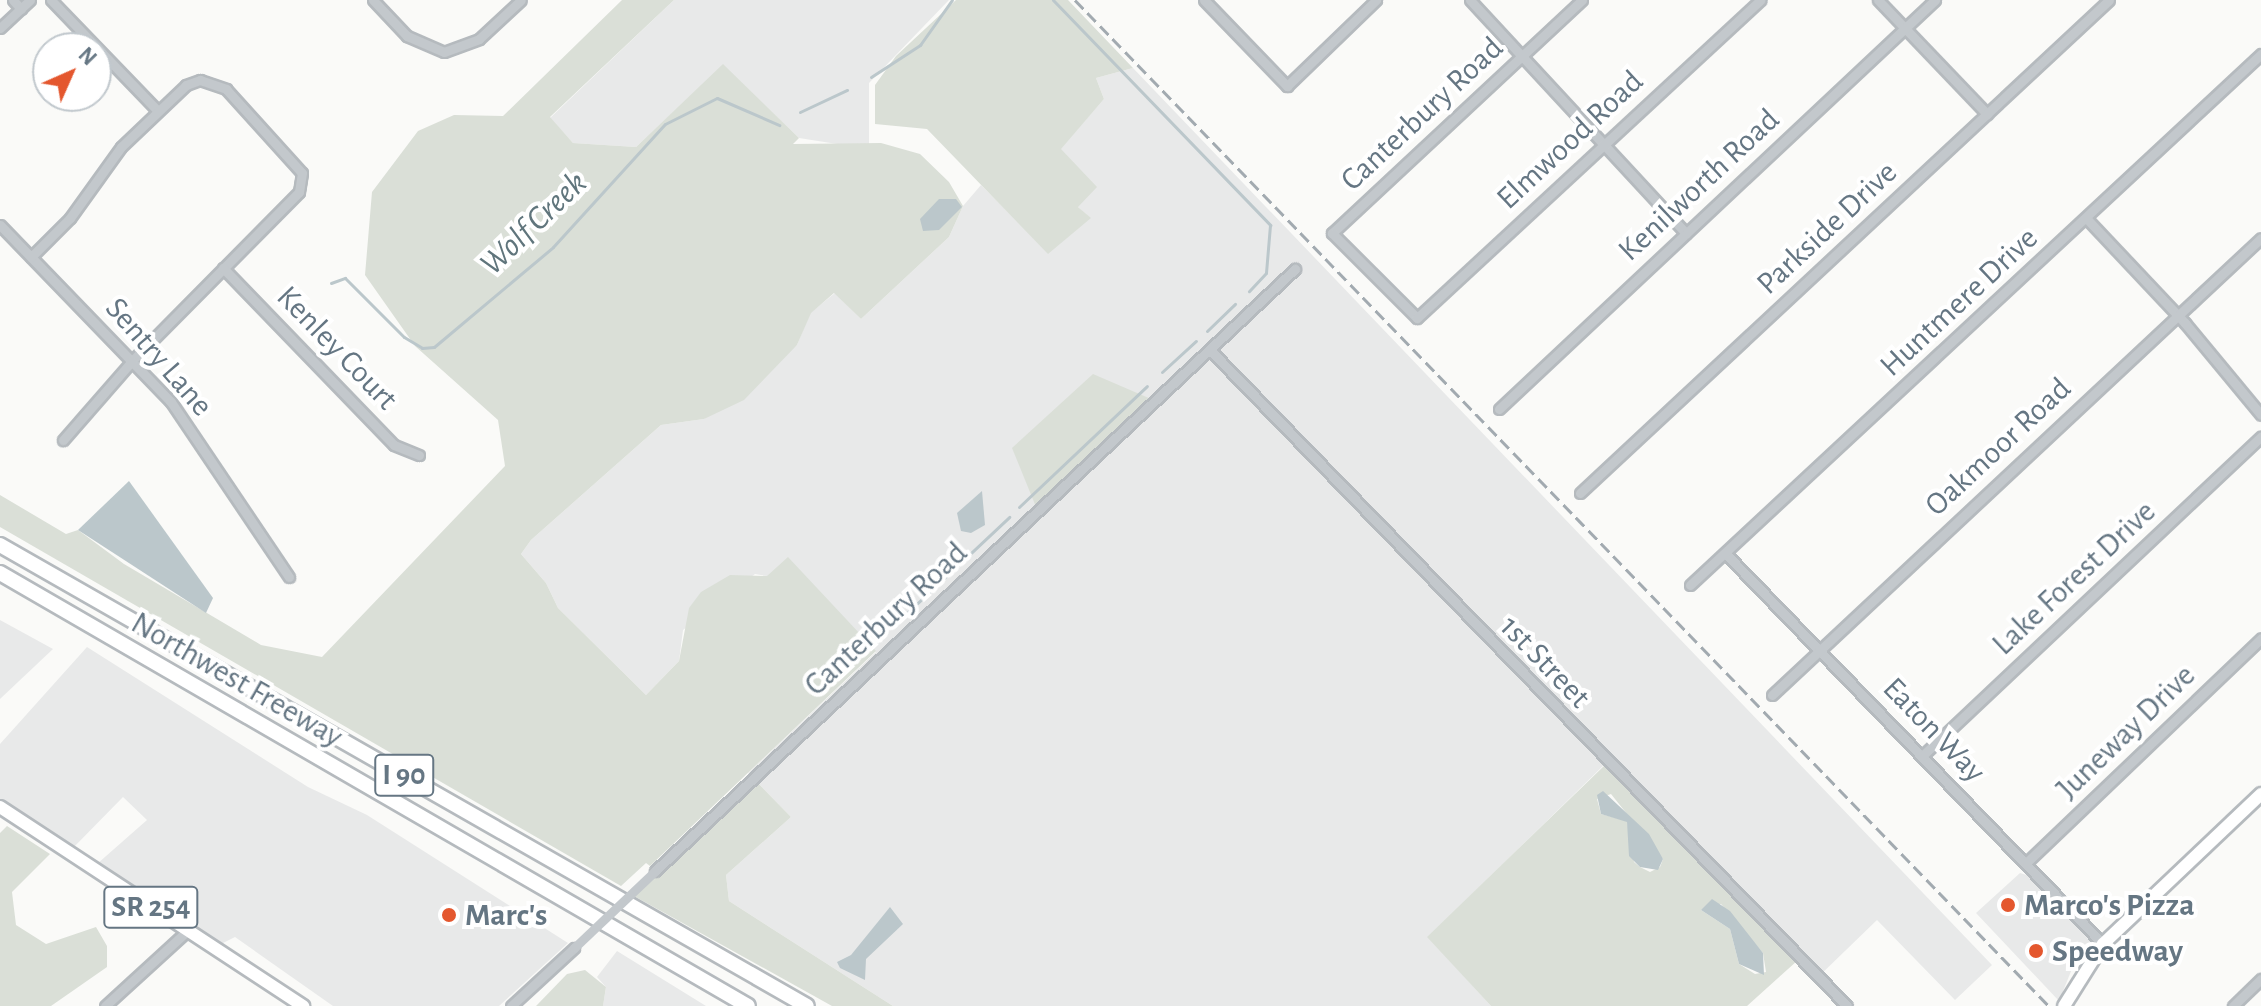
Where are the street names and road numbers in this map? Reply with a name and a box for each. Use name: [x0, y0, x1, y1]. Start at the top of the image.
street label: Canterbury Road: [1333, 29, 1511, 199]
street label: Elmwood Road: [1489, 62, 1651, 218]
street label: Kenilworth Road: [1610, 101, 1788, 269]
street label: Parkside Drive: [1749, 153, 1905, 303]
street label: Huntmere Drive: [1872, 219, 2046, 385]
street label: Kenley Court: [268, 278, 406, 418]
street label: Sentry Lane: [97, 290, 221, 424]
street label: Oakmoor Road: [1917, 370, 2079, 524]
street label: Lake Forest Drive: [1984, 493, 2164, 663]
street label: Canterbury Road: [797, 534, 975, 704]
street label: Northwest Freeway: [124, 604, 350, 756]
street label: 1st Street: [1492, 608, 1598, 716]
street label: Juneway Drive: [2049, 656, 2203, 808]
street label: Eaton Way: [1875, 669, 1993, 791]
road number: I 90: [374, 749, 434, 801]
road number: SR 254: [103, 881, 199, 933]

